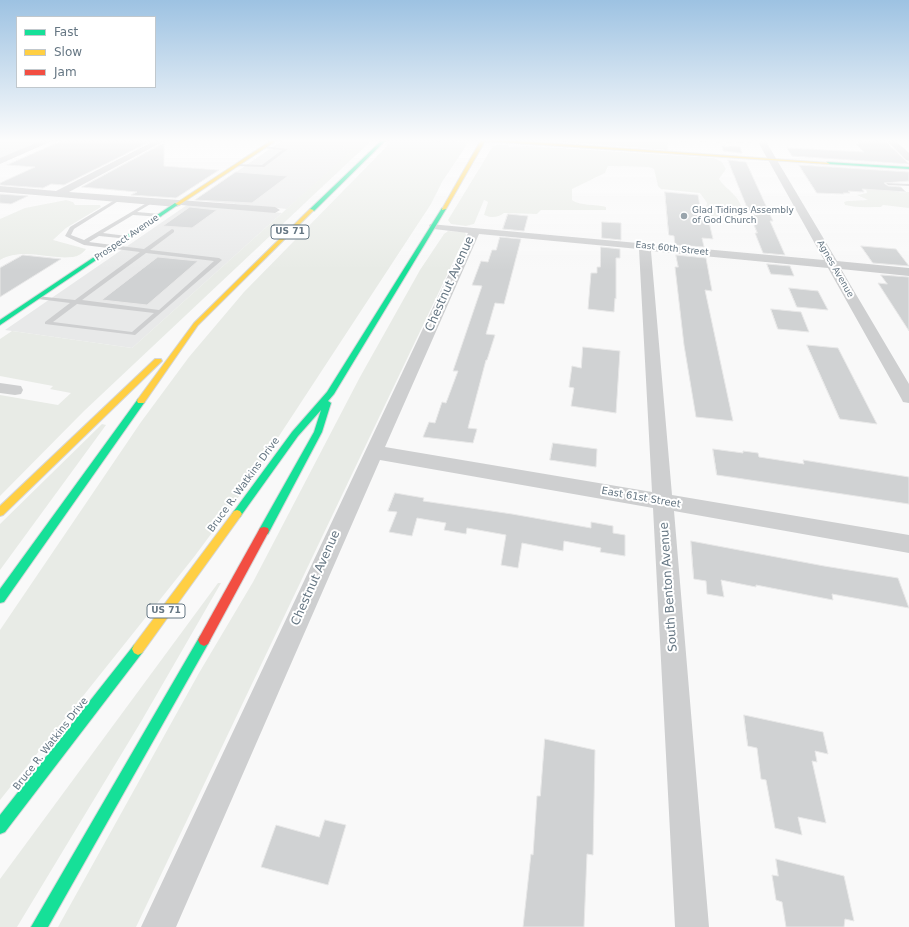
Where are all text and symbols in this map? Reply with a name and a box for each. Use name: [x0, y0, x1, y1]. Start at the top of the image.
legend: [16, 16, 156, 88]
text: Fast: [54, 25, 78, 39]
text: Slow: [54, 45, 82, 59]
text: Jam: [54, 65, 77, 79]
place label: Glad Tidings Assembly of God Church: [692, 206, 794, 227]
marker: Glad Tidings Assembly of God Church: [679, 211, 689, 221]
street label: Prospect Avenue: [93, 213, 161, 263]
road number: US 71: [271, 225, 309, 239]
street label: Chestnut Avenue: [423, 234, 477, 334]
street label: Agnes Avenue: [814, 239, 856, 299]
street label: East 60th Street: [635, 240, 709, 258]
street label: Bruce R. Watkins Drive: [206, 435, 282, 535]
street label: East 61st Street: [600, 485, 682, 511]
street label: South Benton Avenue: [657, 522, 681, 652]
street label: Chestnut Avenue: [289, 528, 343, 628]
road number: US 71: [147, 604, 185, 618]
street label: Bruce R. Watkins Drive: [11, 695, 91, 793]

